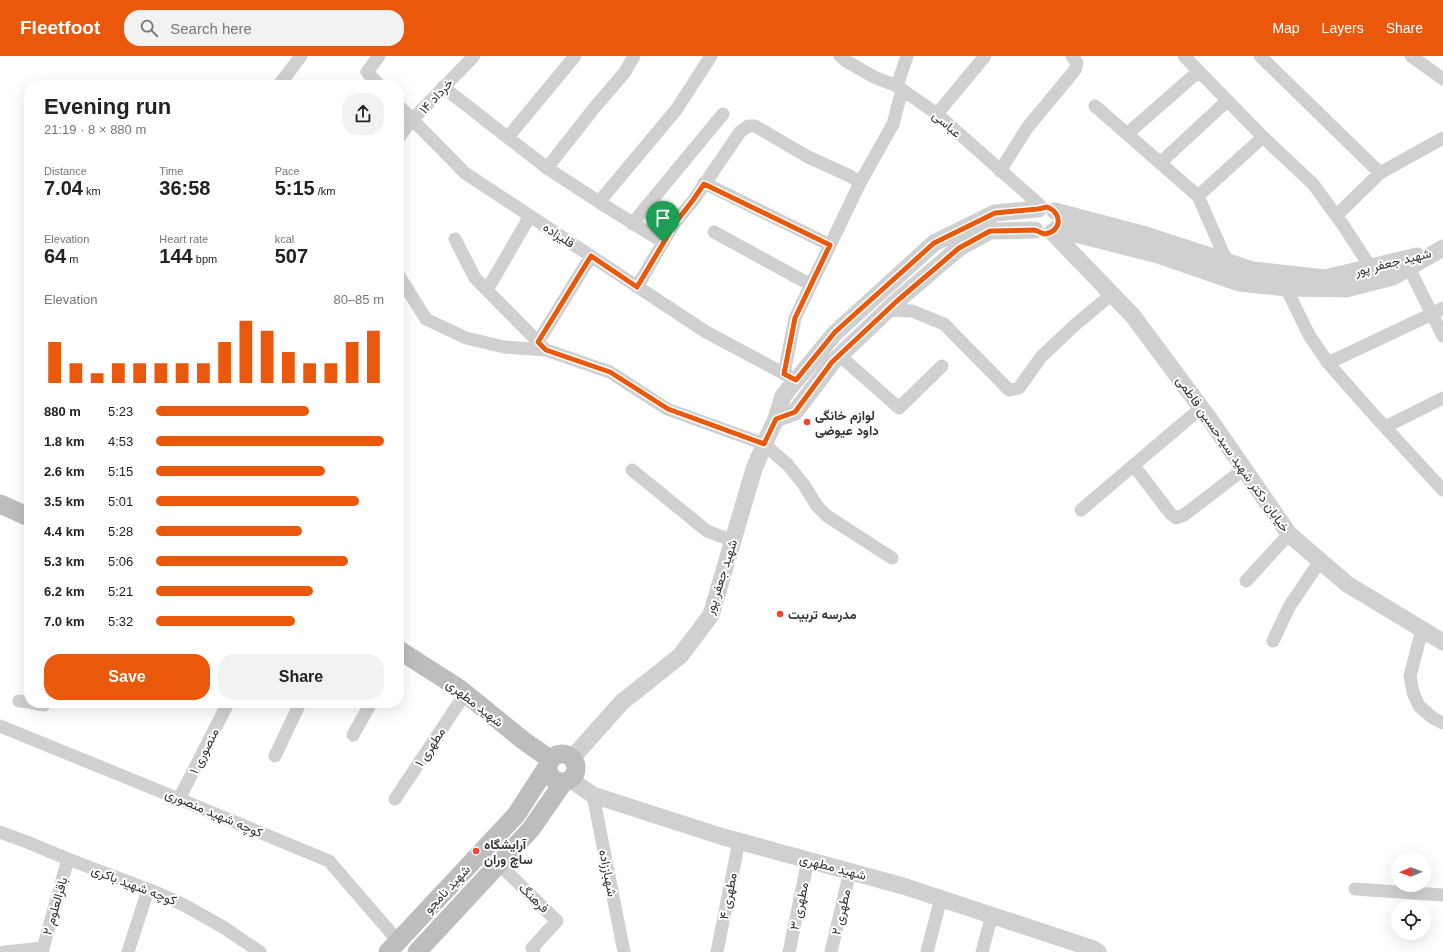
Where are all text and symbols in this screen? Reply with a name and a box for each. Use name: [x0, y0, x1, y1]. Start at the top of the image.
search box: [124, 10, 404, 46]
text: Fleetfoot: [20, 17, 100, 38]
icon: search: [138, 17, 160, 39]
text: Search here: [170, 20, 252, 37]
text: Map: [1272, 20, 1300, 36]
text: Layers: [1322, 20, 1364, 36]
text: Share: [1386, 20, 1423, 36]
street label: ۱۴ خرداد: [416, 75, 457, 118]
button: share: [342, 93, 384, 135]
text: Evening run: [44, 94, 171, 119]
street label: عباسی: [929, 107, 965, 142]
text: 21:19 · 8 × 880 m: [44, 122, 146, 137]
text: Distance: [44, 165, 87, 177]
text: Time: [159, 165, 183, 177]
text: Pace: [275, 165, 300, 177]
text: 7.04: [44, 177, 83, 199]
text: 36:58: [159, 177, 210, 199]
text: 5:15: [275, 177, 315, 199]
text: km: [83, 185, 101, 197]
text: /km: [315, 185, 335, 197]
pin: [646, 201, 680, 242]
icon: arrive: [652, 207, 674, 229]
street label: قلیزاده: [540, 219, 578, 252]
text: Elevation: [44, 233, 89, 245]
text: Heart rate: [159, 233, 208, 245]
text: kcal: [275, 233, 294, 245]
text: 64: [44, 245, 66, 267]
text: 144: [159, 245, 193, 267]
text: 507: [275, 245, 308, 267]
street label: شهید جعفر پور: [1352, 245, 1433, 281]
text: m: [66, 253, 78, 265]
text: bpm: [193, 253, 217, 265]
text: Elevation: [44, 292, 97, 307]
text: 80–85 m: [333, 292, 384, 307]
street label: خیابان دکتر شهید سیدحسین فاطمی: [1172, 373, 1293, 536]
text: 880 m: [44, 404, 81, 419]
text: 5:23: [108, 404, 133, 419]
place label: لوازم خانگی داود عیوضی: [815, 408, 879, 439]
marker: لوازم خانگی داود عیوضی: [802, 417, 812, 427]
text: 1.8 km: [44, 434, 84, 449]
text: 4:53: [108, 434, 133, 449]
text: 2.6 km: [44, 464, 84, 479]
text: 5:15: [108, 464, 133, 479]
text: 3.5 km: [44, 494, 84, 509]
text: 5:01: [108, 494, 133, 509]
text: 4.4 km: [44, 524, 84, 539]
text: 5:28: [108, 524, 133, 539]
street label: شهید جعفر پور: [701, 537, 742, 618]
text: 5.3 km: [44, 554, 84, 569]
text: 5:06: [108, 554, 133, 569]
text: 6.2 km: [44, 584, 84, 599]
text: 5:21: [108, 584, 133, 599]
place label: مدرسه تربیت: [788, 607, 857, 623]
marker: مدرسه تربیت: [775, 609, 785, 619]
text: 7.0 km: [44, 614, 84, 629]
text: 5:32: [108, 614, 133, 629]
button: Save: [44, 654, 210, 700]
button: Share: [218, 654, 384, 700]
street label: شهید مطهری: [443, 676, 507, 731]
street label: مطهری ۱: [412, 725, 449, 770]
street label: منصوری ۱: [186, 726, 223, 777]
street label: کوچه شهید منصوری: [162, 786, 265, 842]
place label: آرایشگاه ساچ وران: [484, 837, 533, 868]
marker: آرایشگاه ساچ وران: [471, 846, 481, 856]
street label: شهباززاده: [595, 848, 620, 898]
street label: شهید مطهری: [798, 851, 868, 884]
north arrow: [1391, 852, 1431, 892]
map controls: [1391, 852, 1431, 940]
street label: کوچه شهید باکری: [89, 862, 179, 910]
street label: شهید نامجو: [421, 862, 474, 917]
street label: مطهری ۴: [716, 871, 741, 921]
street label: باقرالعلوم ۲: [40, 875, 71, 937]
street label: فرهنگ: [515, 880, 552, 917]
street label: مطهری ۳: [787, 881, 812, 932]
street label: مطهری ۲: [828, 887, 855, 937]
button: locate: [1391, 900, 1431, 940]

